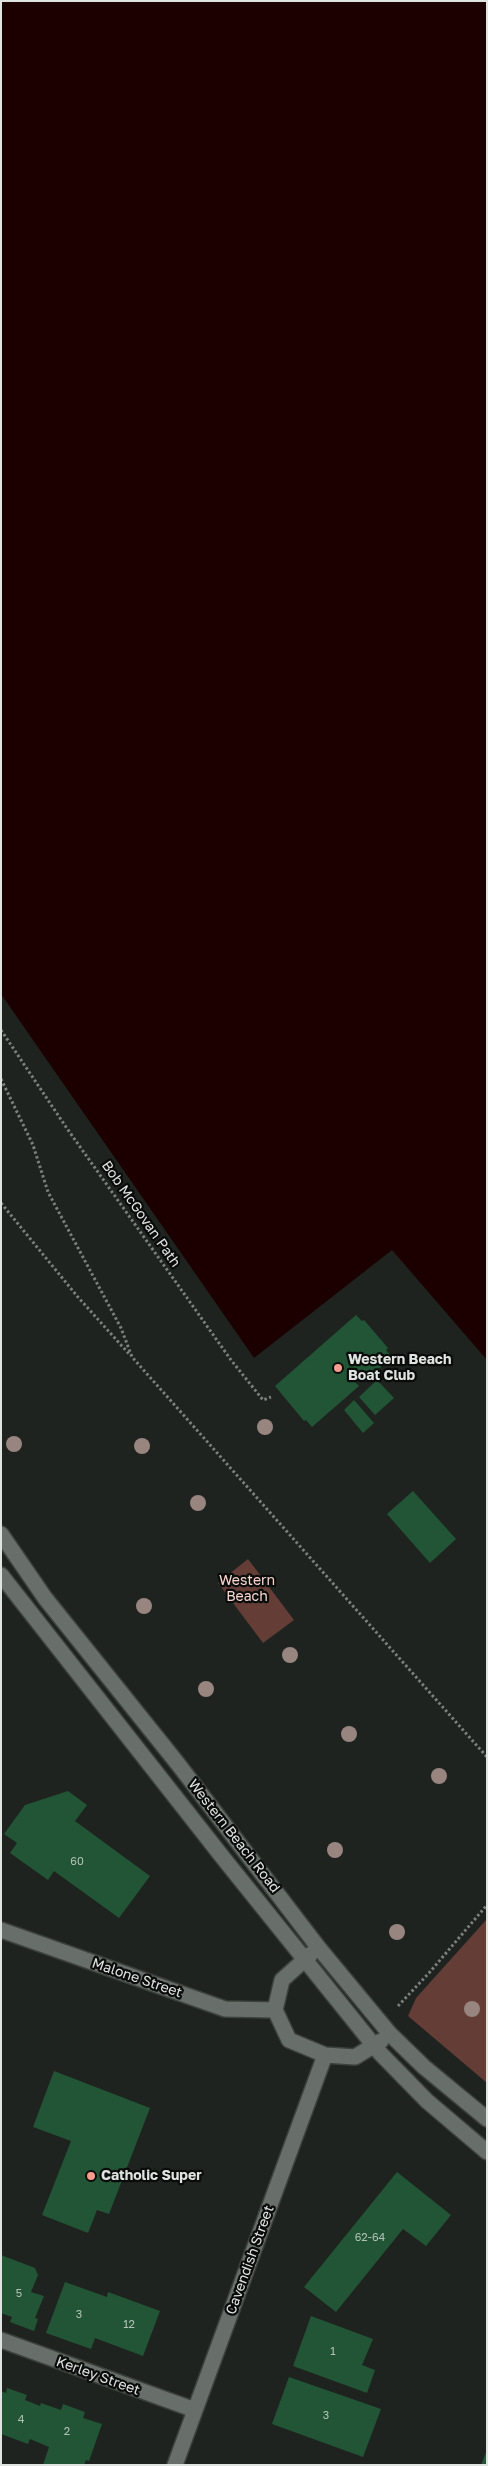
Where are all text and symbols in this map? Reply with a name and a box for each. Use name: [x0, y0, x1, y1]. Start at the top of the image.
street label: Bob McGovan Path: [98, 1158, 184, 1270]
place label: Western Beach Boat Club: [348, 1352, 451, 1384]
marker: Western Beach Boat Club: [332, 1362, 344, 1374]
park label: Western Beach: [219, 1573, 275, 1605]
street label: Western Beach Road: [185, 1776, 283, 1896]
house number: 60: [70, 1855, 84, 1869]
street label: Malone Street: [90, 1955, 184, 2001]
place label: Catholic Super: [101, 2168, 202, 2184]
marker: Catholic Super: [85, 2170, 97, 2182]
street label: Cavendish Street: [222, 2203, 278, 2317]
house number: 62-64: [355, 2231, 385, 2245]
house number: 5: [16, 2287, 22, 2301]
house number: 3: [76, 2308, 82, 2322]
house number: 12: [123, 2318, 135, 2332]
house number: 1: [330, 2345, 336, 2359]
street label: Kerley Street: [54, 2353, 142, 2399]
house number: 3: [323, 2409, 329, 2423]
house number: 4: [18, 2413, 24, 2427]
house number: 2: [64, 2425, 70, 2439]

